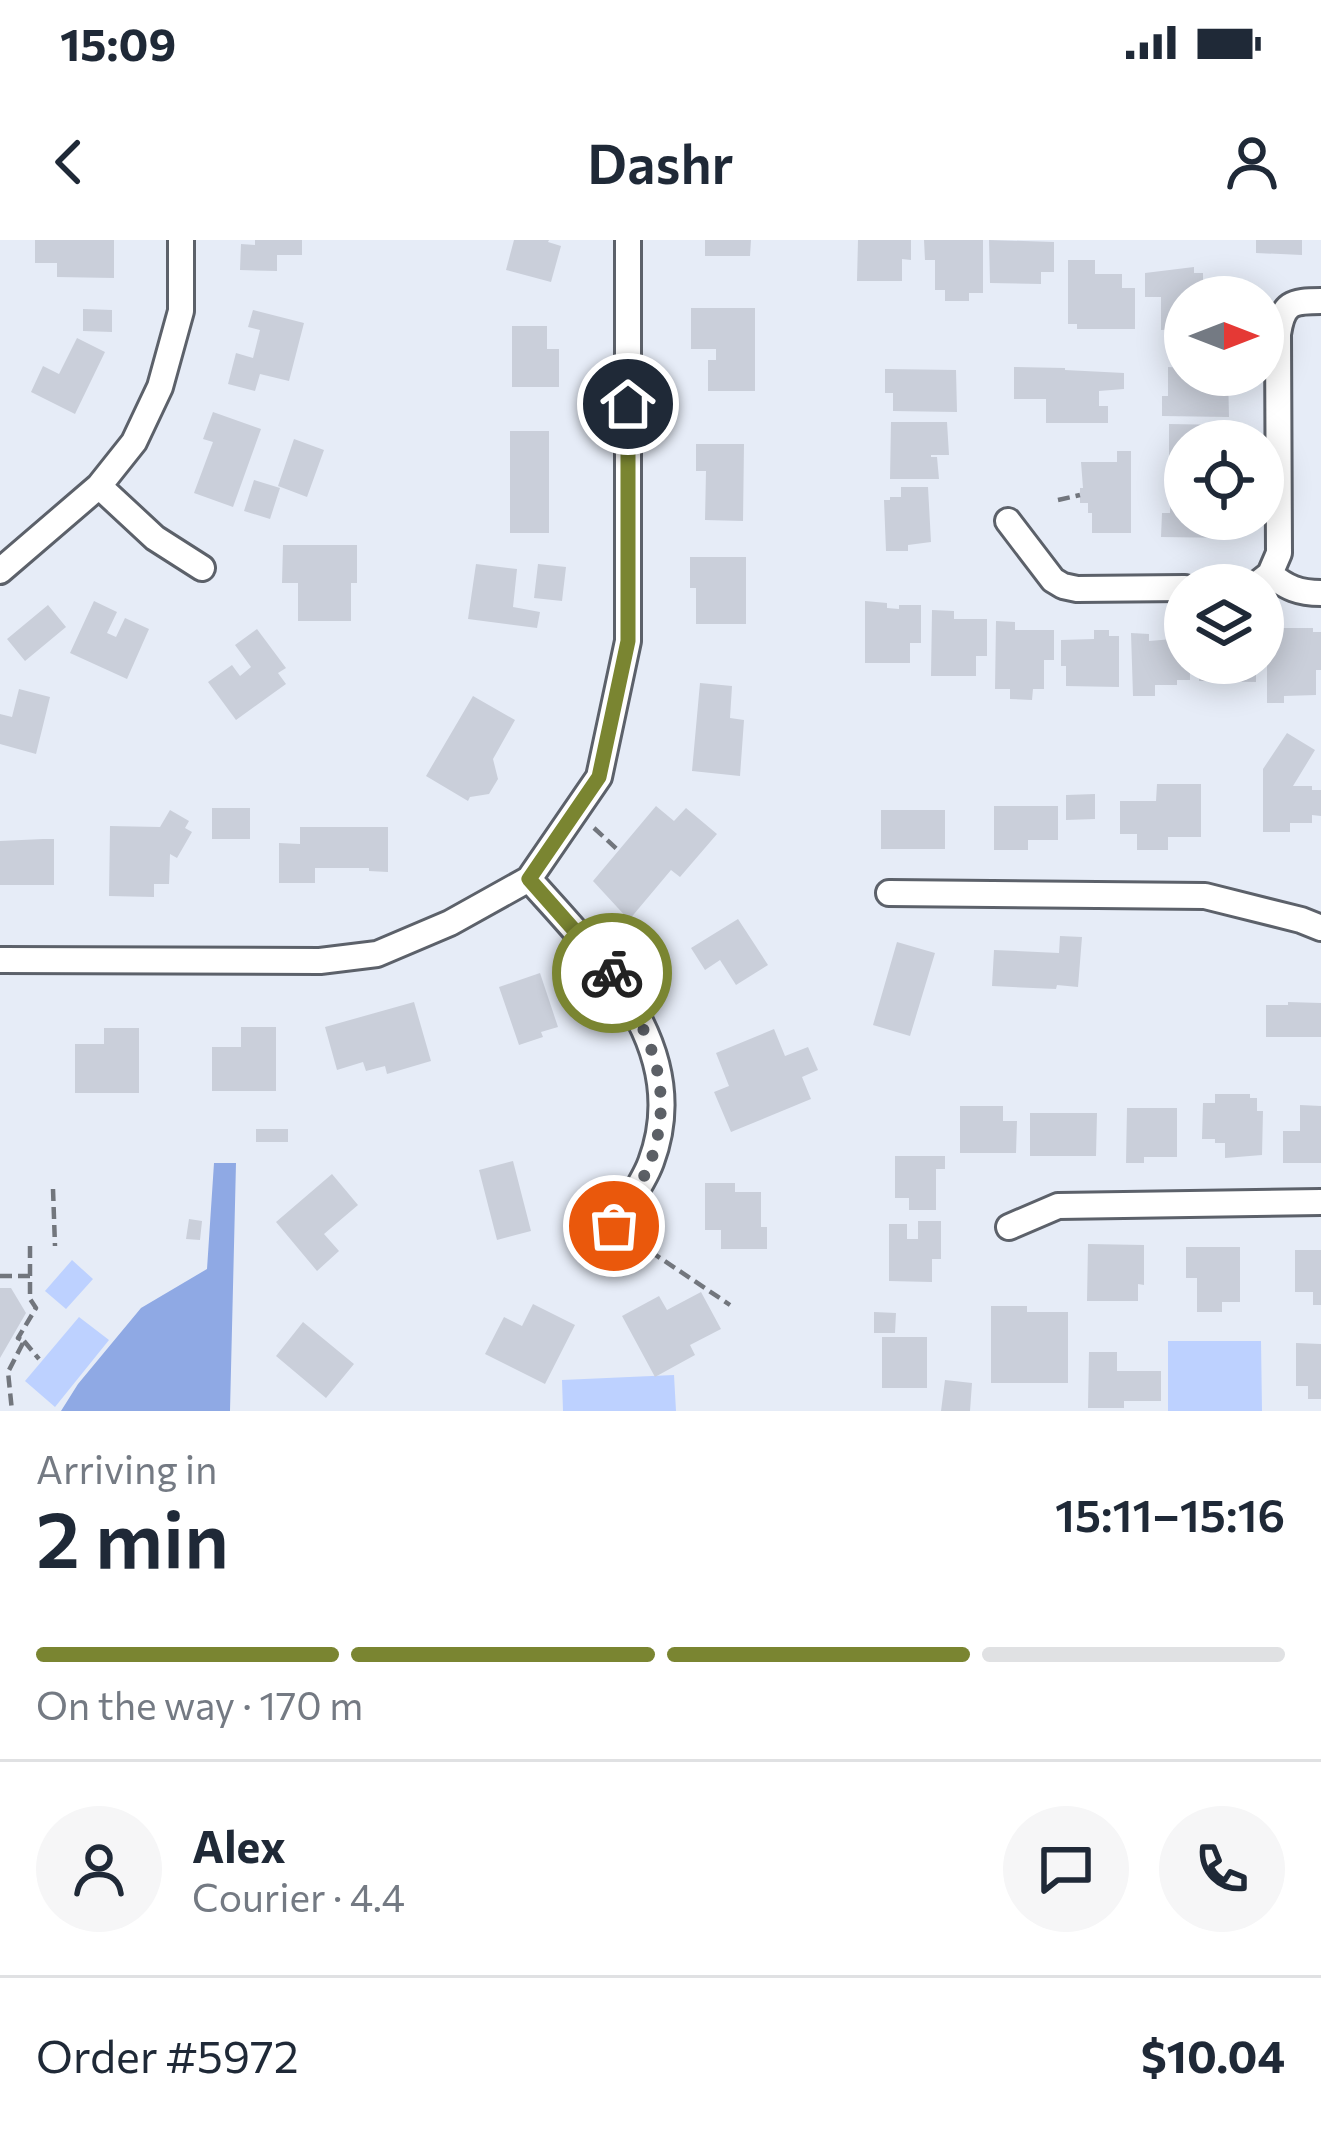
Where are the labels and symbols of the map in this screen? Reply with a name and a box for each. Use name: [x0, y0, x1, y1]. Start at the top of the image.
north arrow: [1164, 276, 1284, 396]
pin: [577, 353, 679, 455]
courier: [552, 913, 672, 1033]
pin: [563, 1175, 665, 1277]

